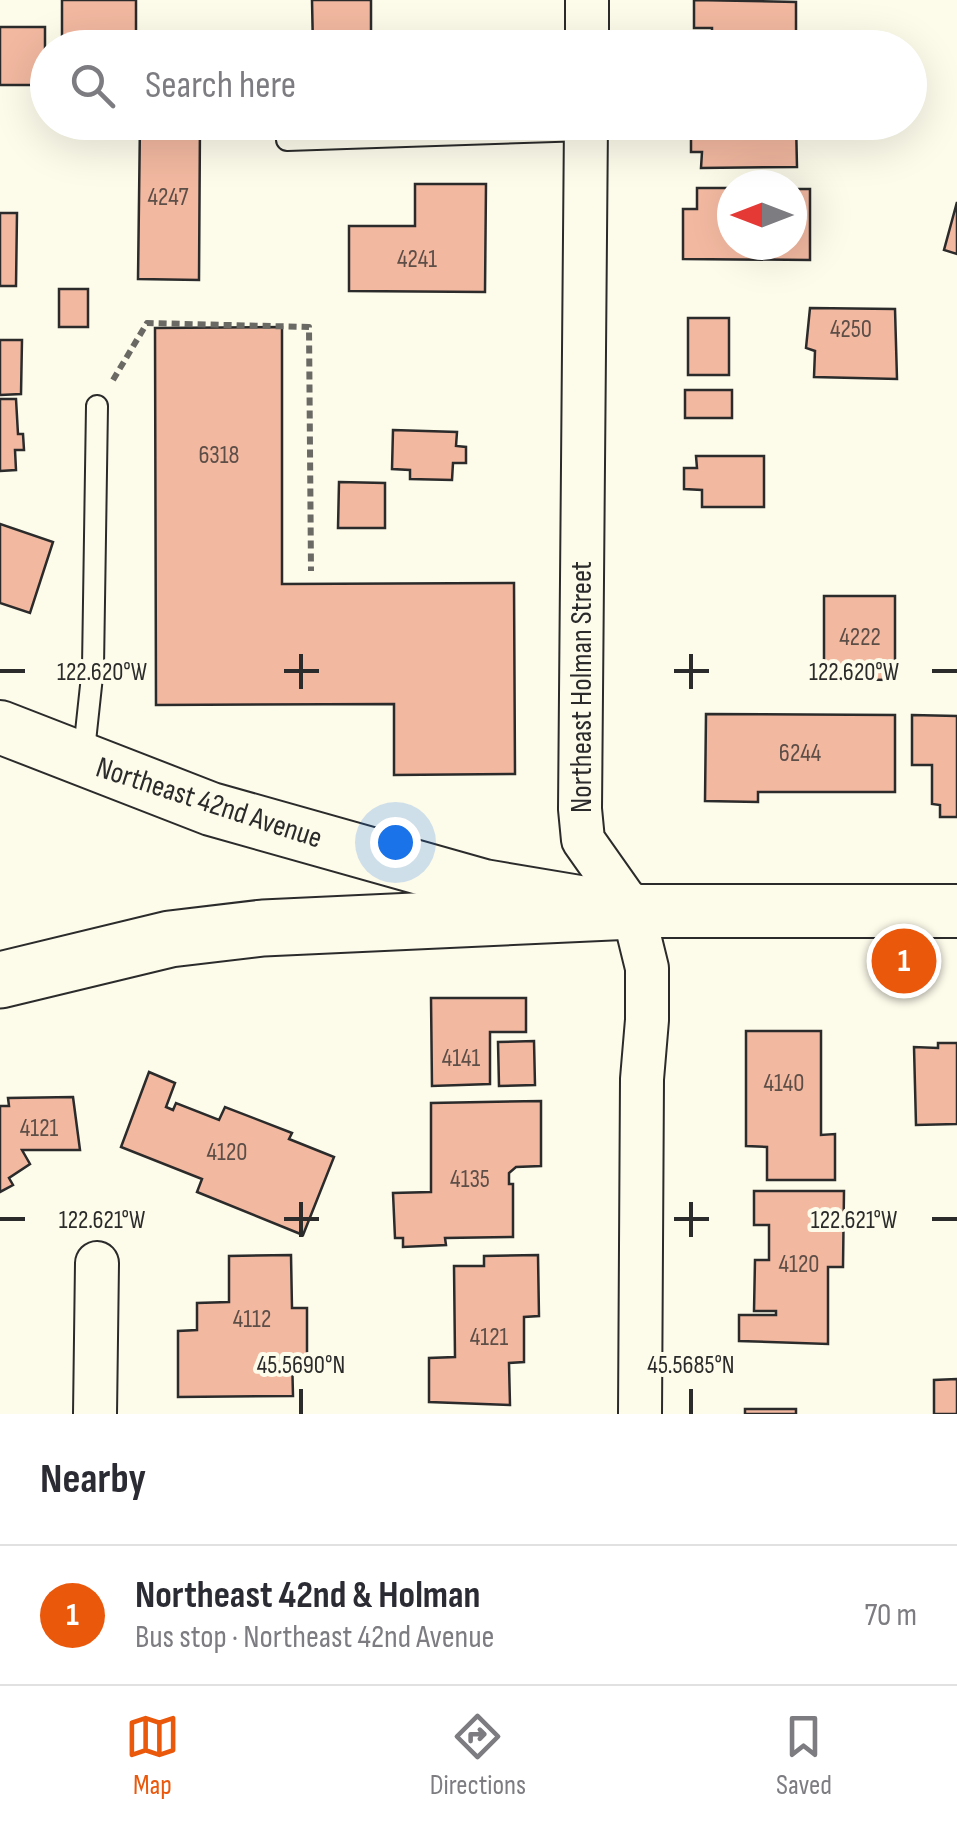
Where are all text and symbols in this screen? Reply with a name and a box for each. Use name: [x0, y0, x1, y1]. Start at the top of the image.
search box: [30, 30, 927, 140]
icon: search: [65, 58, 120, 113]
text: Search here: [145, 63, 296, 108]
north arrow: [717, 170, 807, 260]
house number: 4247: [147, 182, 189, 213]
house number: 4241: [397, 244, 437, 275]
house number: 4250: [830, 314, 872, 345]
house number: 6318: [198, 440, 240, 471]
street label: Northeast Holman Street: [564, 561, 600, 813]
house number: 4222: [839, 622, 881, 653]
text: 122.620°W: [57, 657, 147, 688]
text: 122.620°W: [809, 657, 899, 688]
house number: 6244: [779, 738, 821, 769]
street label: Northeast 42nd Avenue: [91, 749, 327, 857]
your location: [370, 817, 421, 868]
pin: 1: [872, 924, 936, 998]
house number: 4141: [442, 1043, 481, 1074]
house number: 4140: [764, 1068, 804, 1099]
house number: 4121: [20, 1113, 59, 1144]
house number: 4120: [206, 1137, 248, 1168]
house number: 4135: [450, 1164, 490, 1195]
text: 122.621°W: [59, 1205, 145, 1236]
text: 122.621°W: [811, 1205, 897, 1236]
house number: 4120: [778, 1249, 820, 1280]
house number: 4112: [233, 1304, 271, 1335]
house number: 4121: [470, 1322, 509, 1353]
text: 45.5690°N: [257, 1350, 345, 1381]
text: 45.5685°N: [647, 1350, 735, 1381]
text: Nearby: [40, 1454, 146, 1505]
text: Northeast 42nd & Holman: [135, 1573, 481, 1618]
text: 1: [66, 1596, 79, 1635]
text: 70 m: [864, 1596, 917, 1635]
text: Bus stop · Northeast 42nd Avenue: [135, 1618, 494, 1657]
tab: Map: [125, 1709, 180, 1802]
tab: Directions: [430, 1709, 526, 1802]
tab: Saved: [776, 1709, 832, 1802]

